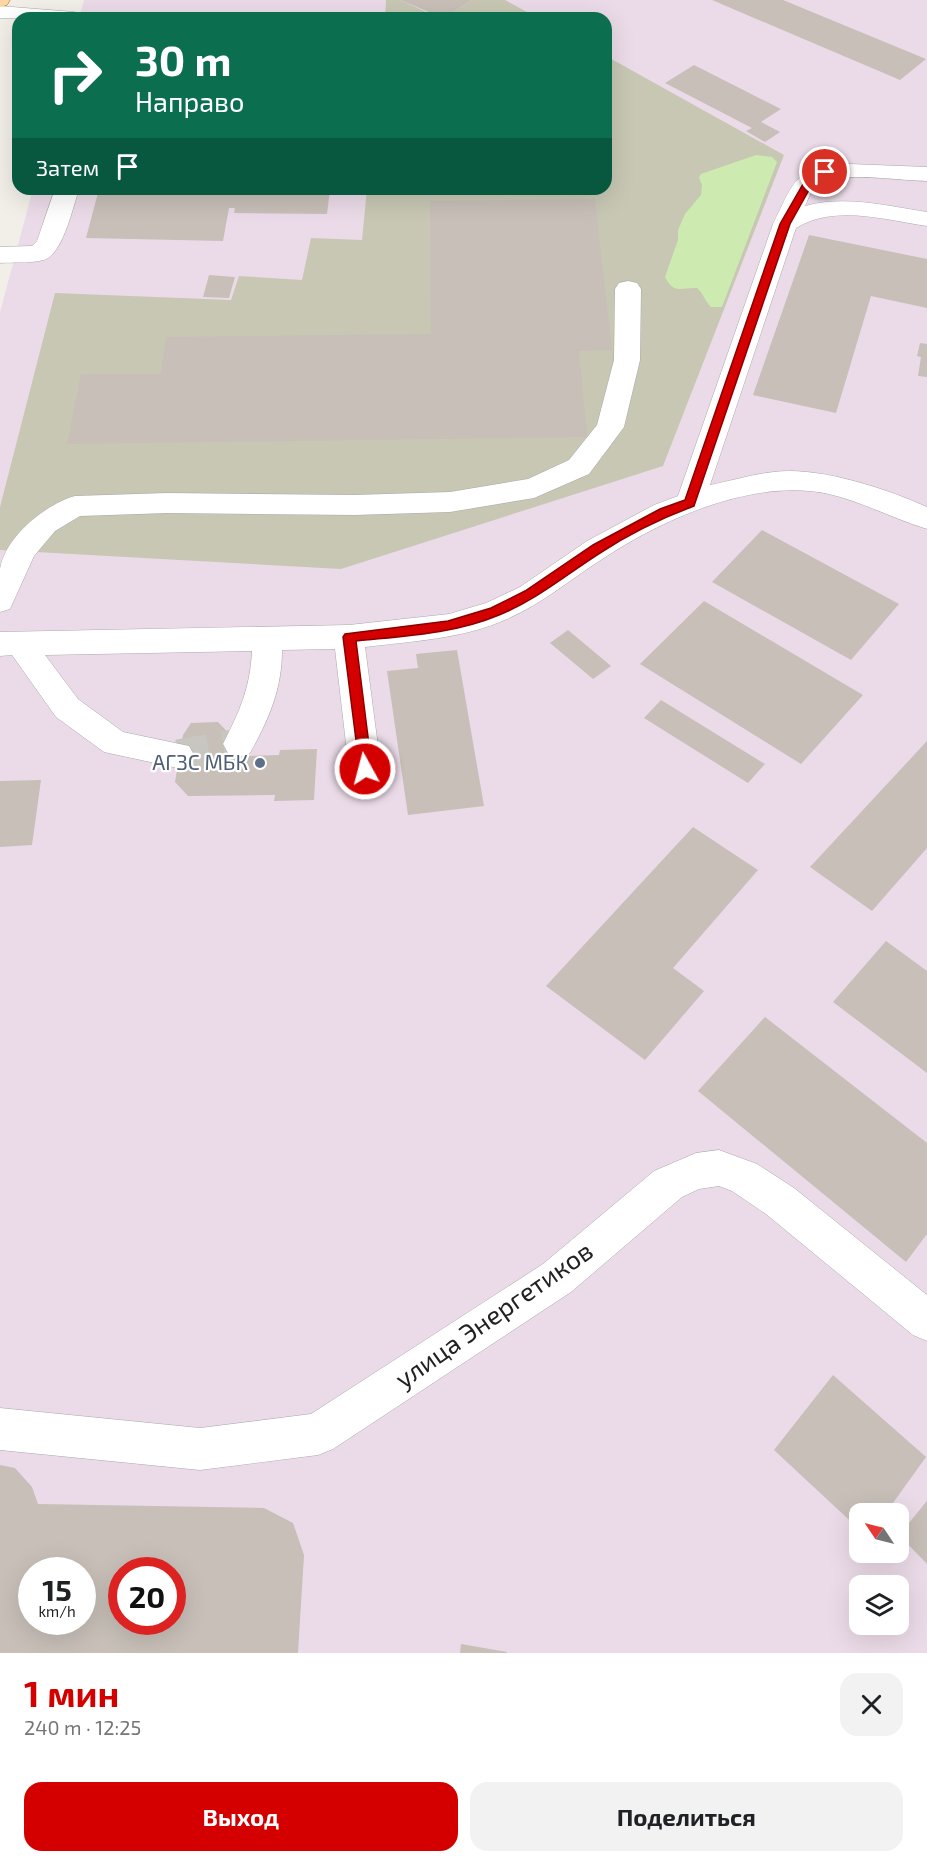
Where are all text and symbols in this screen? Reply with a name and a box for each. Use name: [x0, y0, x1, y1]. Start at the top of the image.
text: 30 m: [135, 34, 231, 84]
icon: right: [36, 36, 114, 114]
text: Направо: [135, 85, 244, 117]
pin: [799, 146, 850, 197]
icon: arrive: [111, 150, 144, 183]
text: Затем: [36, 154, 99, 180]
icon: arrive: [808, 155, 841, 188]
position arrow: [333, 737, 397, 801]
place label: АГЗС МБК: [152, 749, 248, 774]
marker: АГЗС МБК: [253, 756, 267, 770]
street label: улица Энергетиков: [388, 1234, 599, 1394]
north arrow: [849, 1503, 909, 1563]
map controls: [849, 1503, 909, 1635]
speed limit sign: 20: [108, 1557, 186, 1635]
text: 15: [42, 1571, 72, 1607]
button: layers: [849, 1575, 909, 1635]
text: km/h: [38, 1602, 76, 1620]
text: 1 мин: [24, 1671, 119, 1714]
button: close: [840, 1673, 903, 1736]
text: 240 m · 12:25: [24, 1715, 141, 1739]
button: Выход: [24, 1782, 458, 1851]
button: Поделиться: [470, 1782, 903, 1851]

